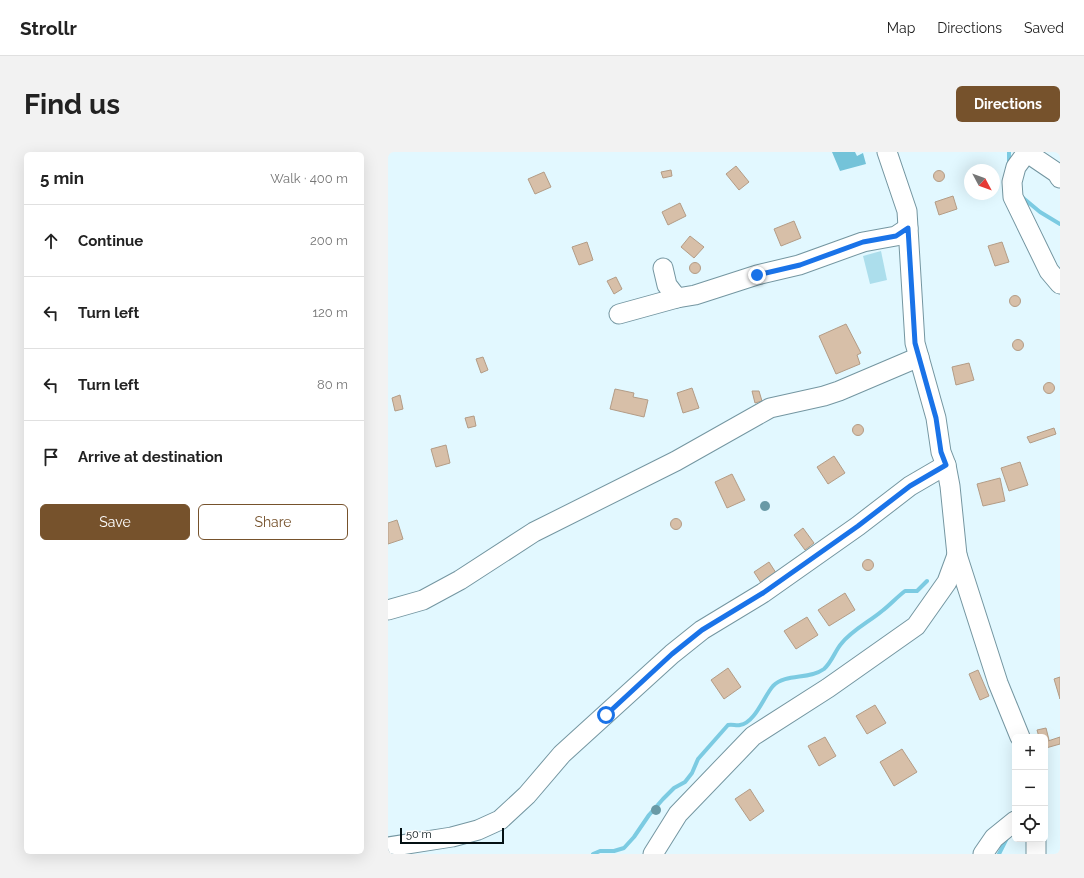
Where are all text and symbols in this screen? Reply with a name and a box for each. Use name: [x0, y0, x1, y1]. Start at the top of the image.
text: Strollr: [20, 17, 77, 39]
text: Map: [887, 20, 915, 36]
text: Directions: [937, 20, 1002, 36]
text: Saved: [1024, 20, 1064, 36]
button: Directions: [956, 86, 1060, 122]
text: Find us: [24, 88, 120, 121]
north arrow: [964, 164, 1000, 200]
text: 5 min: [40, 168, 84, 188]
text: Walk · 400 m: [270, 171, 348, 186]
icon: ahead: [40, 230, 62, 252]
text: Continue: [78, 232, 143, 250]
text: 200 m: [310, 233, 348, 248]
route end: [748, 266, 766, 284]
icon: left: [40, 302, 62, 324]
text: Turn left: [78, 304, 139, 322]
text: 120 m: [312, 305, 348, 320]
icon: left: [40, 374, 62, 396]
text: Turn left: [78, 376, 139, 394]
text: 80 m: [317, 377, 348, 392]
icon: arrive: [40, 446, 62, 468]
text: Arrive at destination: [78, 448, 223, 466]
button: Save: [40, 504, 190, 540]
button: Share: [198, 504, 348, 540]
route start: [597, 706, 615, 724]
map controls: [1012, 734, 1048, 842]
button: +: [1012, 734, 1048, 770]
button: −: [1012, 770, 1048, 806]
button: locate: [1012, 806, 1048, 842]
scale bar: [400, 826, 504, 845]
text: 50 m: [406, 828, 432, 841]

